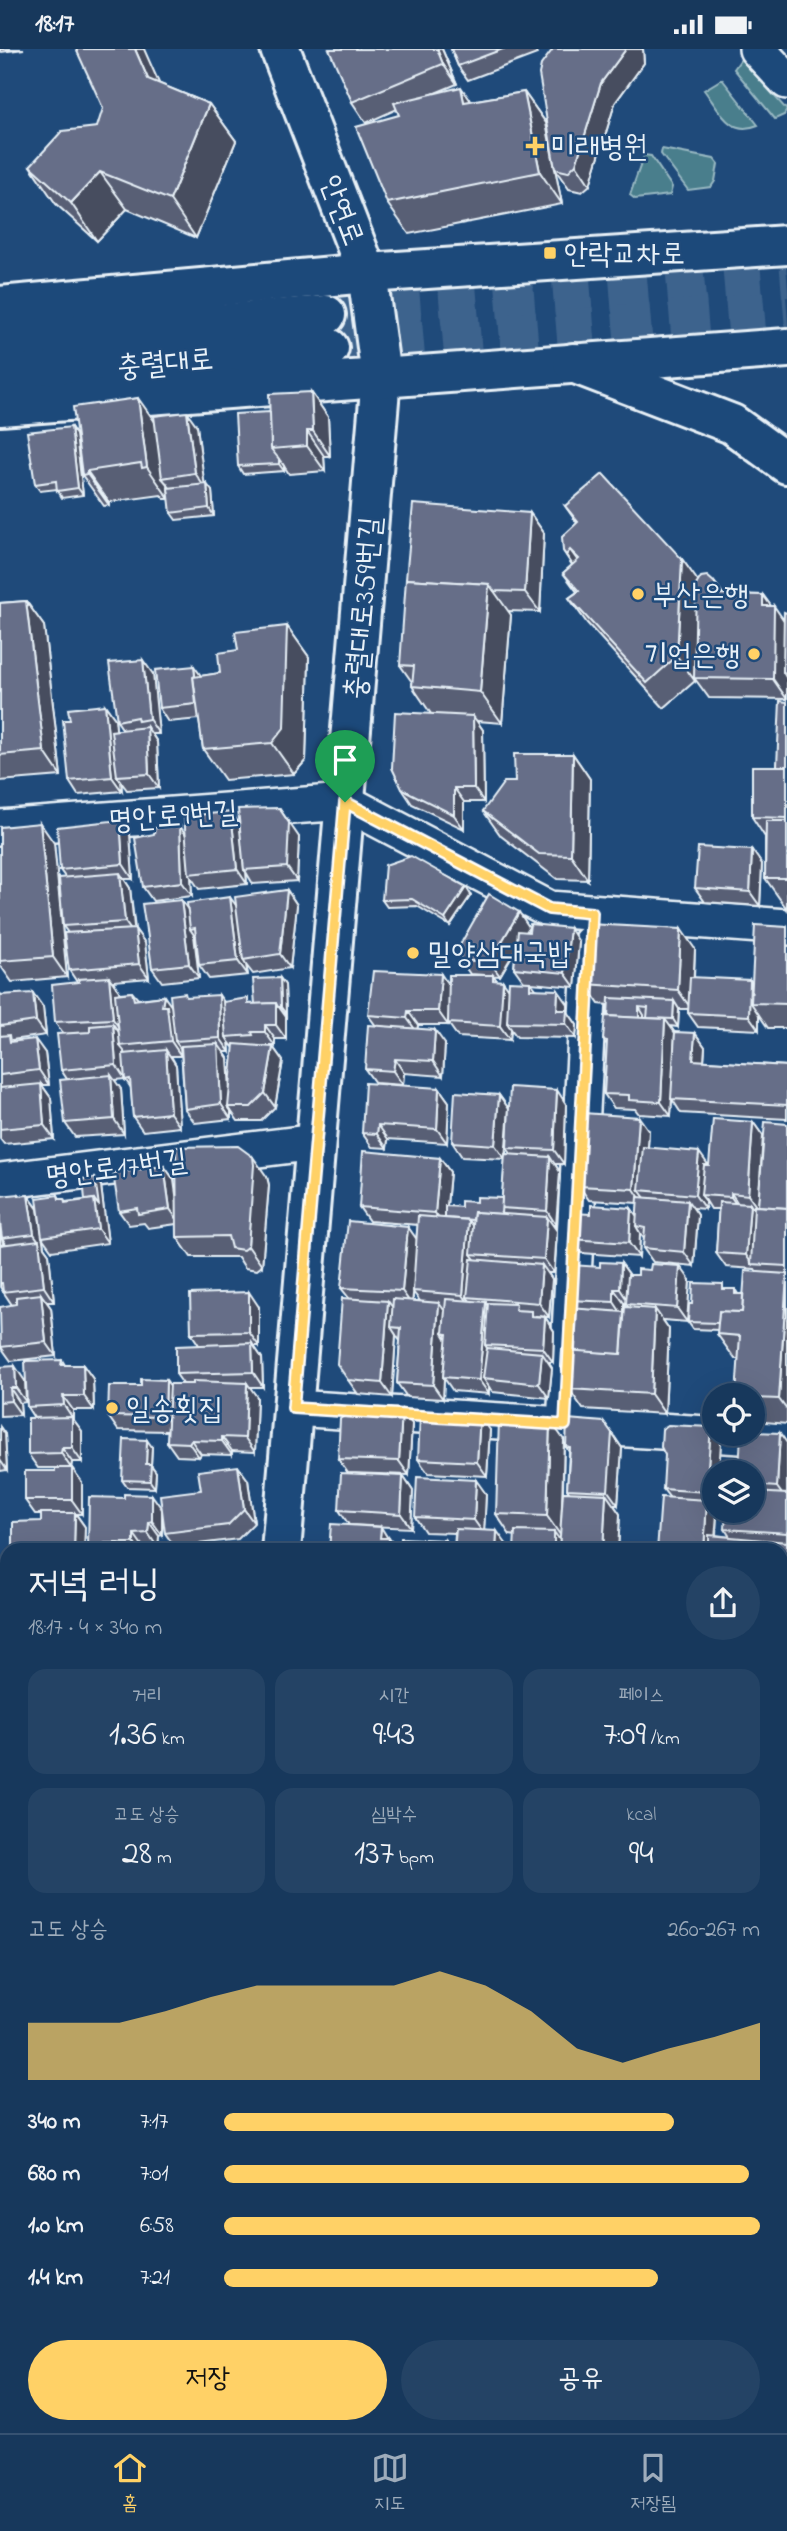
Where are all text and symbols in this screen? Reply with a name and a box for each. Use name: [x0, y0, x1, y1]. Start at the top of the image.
text: 18:17: [35, 6, 74, 44]
place label: 미래병원: [551, 127, 648, 171]
marker: 미래병원: [525, 136, 545, 156]
street label: 안연로: [307, 169, 374, 253]
place label: 안락교차로: [564, 234, 685, 278]
marker: 안락교차로: [542, 245, 558, 261]
street label: 충렬대로: [115, 339, 215, 391]
street label: 충렬대로359번길: [335, 515, 395, 702]
place label: 부산은행: [652, 575, 749, 619]
marker: 부산은행: [630, 586, 646, 602]
place label: 기업은행: [643, 635, 740, 679]
marker: 기업은행: [746, 646, 762, 662]
pin: [315, 730, 375, 802]
icon: arrive: [326, 741, 364, 779]
street label: 명안로9번길: [107, 792, 239, 844]
place label: 밀양삼대국밥: [427, 934, 572, 978]
marker: 밀양삼대국밥: [405, 945, 421, 961]
street label: 명안로17번길: [43, 1139, 190, 1201]
map controls: [702, 1383, 765, 1523]
button: locate: [702, 1383, 765, 1446]
place label: 일송횟집: [126, 1389, 223, 1433]
marker: 일송횟집: [104, 1400, 120, 1416]
button: layers: [702, 1460, 765, 1523]
text: 저녁 러닝: [28, 1558, 160, 1614]
button: share: [686, 1566, 760, 1640]
text: 18:17 · 4 × 340 m: [28, 1612, 162, 1645]
text: 거리: [131, 1683, 162, 1710]
text: 시간: [379, 1683, 409, 1710]
text: 페이스: [618, 1683, 664, 1710]
text: 1.36: [109, 1710, 157, 1761]
text: 9:43: [373, 1710, 415, 1761]
text: 7:09: [603, 1710, 646, 1761]
text: km: [157, 1726, 185, 1753]
text: /km: [646, 1726, 680, 1753]
text: 고도 상승: [114, 1802, 180, 1829]
text: 심박수: [371, 1802, 417, 1829]
text: kcal: [626, 1802, 656, 1829]
text: 28: [122, 1829, 152, 1880]
text: 137: [354, 1829, 394, 1880]
text: 94: [629, 1829, 654, 1880]
text: m: [152, 1845, 172, 1872]
text: bpm: [394, 1845, 434, 1872]
text: 고도 상승: [28, 1914, 108, 1947]
text: 260–267 m: [667, 1914, 760, 1947]
text: 340 m: [28, 2106, 81, 2139]
text: 7:17: [140, 2106, 168, 2139]
text: 680 m: [28, 2158, 80, 2191]
text: 7:01: [140, 2158, 169, 2191]
text: 1.0 km: [28, 2210, 84, 2243]
text: 6:58: [140, 2210, 174, 2243]
text: 1.4 km: [28, 2262, 83, 2295]
text: 7:21: [140, 2262, 170, 2295]
button: 저장: [28, 2340, 387, 2420]
button: 공유: [401, 2340, 760, 2420]
tab: 홈: [111, 2449, 149, 2518]
tab: 지도: [371, 2449, 409, 2518]
tab: 저장됨: [630, 2449, 676, 2518]

